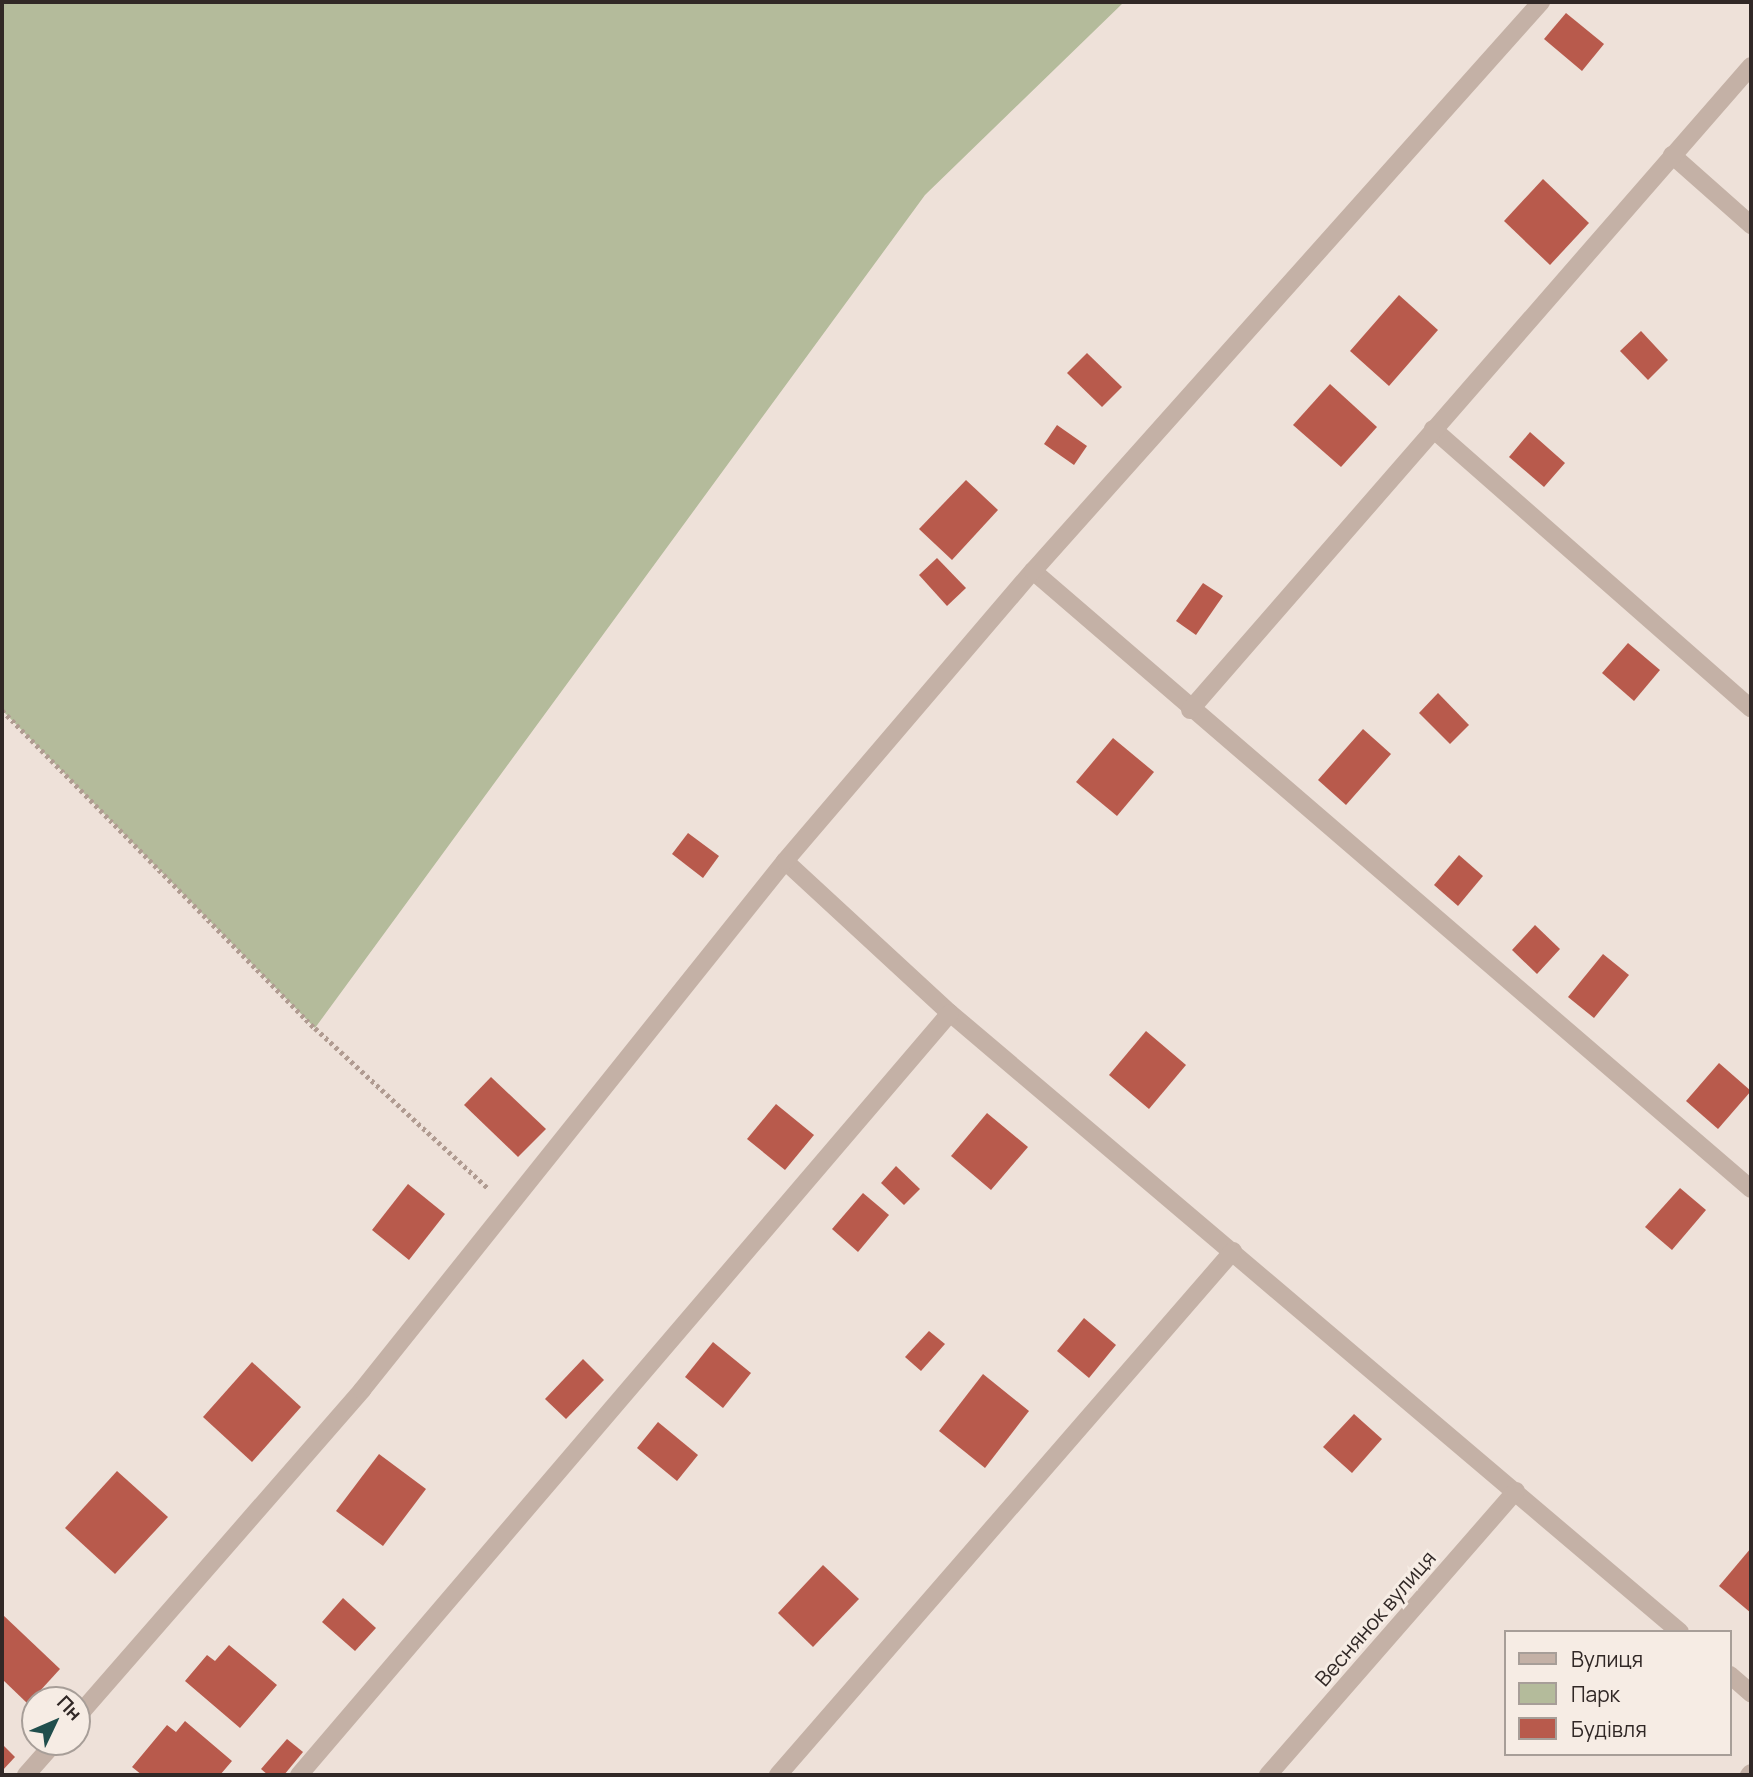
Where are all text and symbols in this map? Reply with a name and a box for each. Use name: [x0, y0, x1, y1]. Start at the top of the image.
street label: Веснянок вулиця: [1309, 1545, 1441, 1691]
legend: [1504, 1630, 1732, 1756]
text: Вулиця: [1571, 1645, 1643, 1673]
text: Парк: [1571, 1680, 1620, 1708]
north arrow: [21, 1686, 91, 1756]
text: Пн: [51, 1690, 88, 1726]
text: Будівля: [1571, 1715, 1647, 1743]

